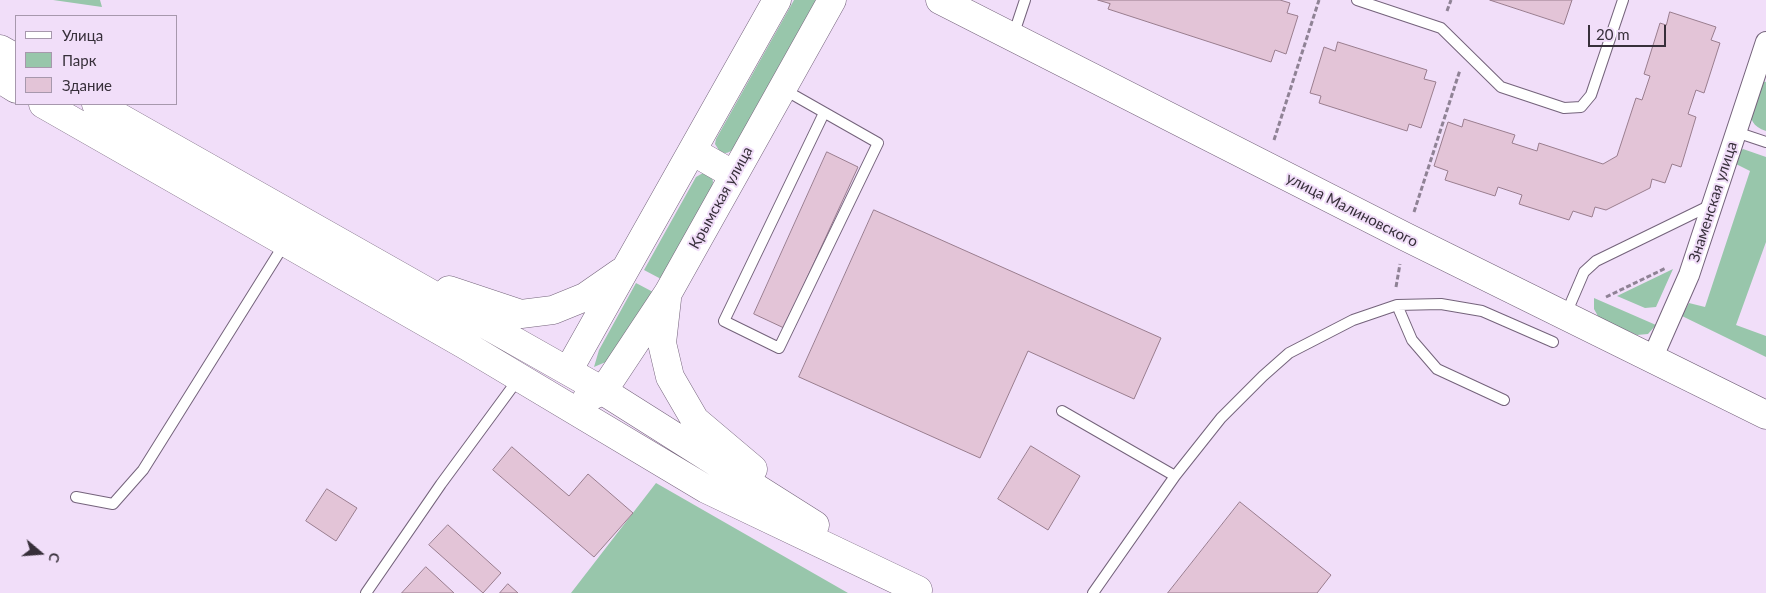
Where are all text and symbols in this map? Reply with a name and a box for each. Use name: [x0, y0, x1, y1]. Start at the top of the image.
legend: [15, 15, 178, 105]
scale bar: [1591, 15, 1668, 47]
text: 20 m: [1596, 25, 1630, 43]
text: Улица: [62, 26, 103, 44]
text: Парк: [62, 51, 96, 69]
text: Здание: [62, 76, 112, 94]
street label: Знаменская улица: [1685, 139, 1741, 265]
street label: Крымская улица: [685, 144, 757, 252]
street label: улица Малиновского: [1283, 169, 1421, 251]
north arrow: [15, 528, 65, 578]
text: С: [45, 551, 64, 565]

